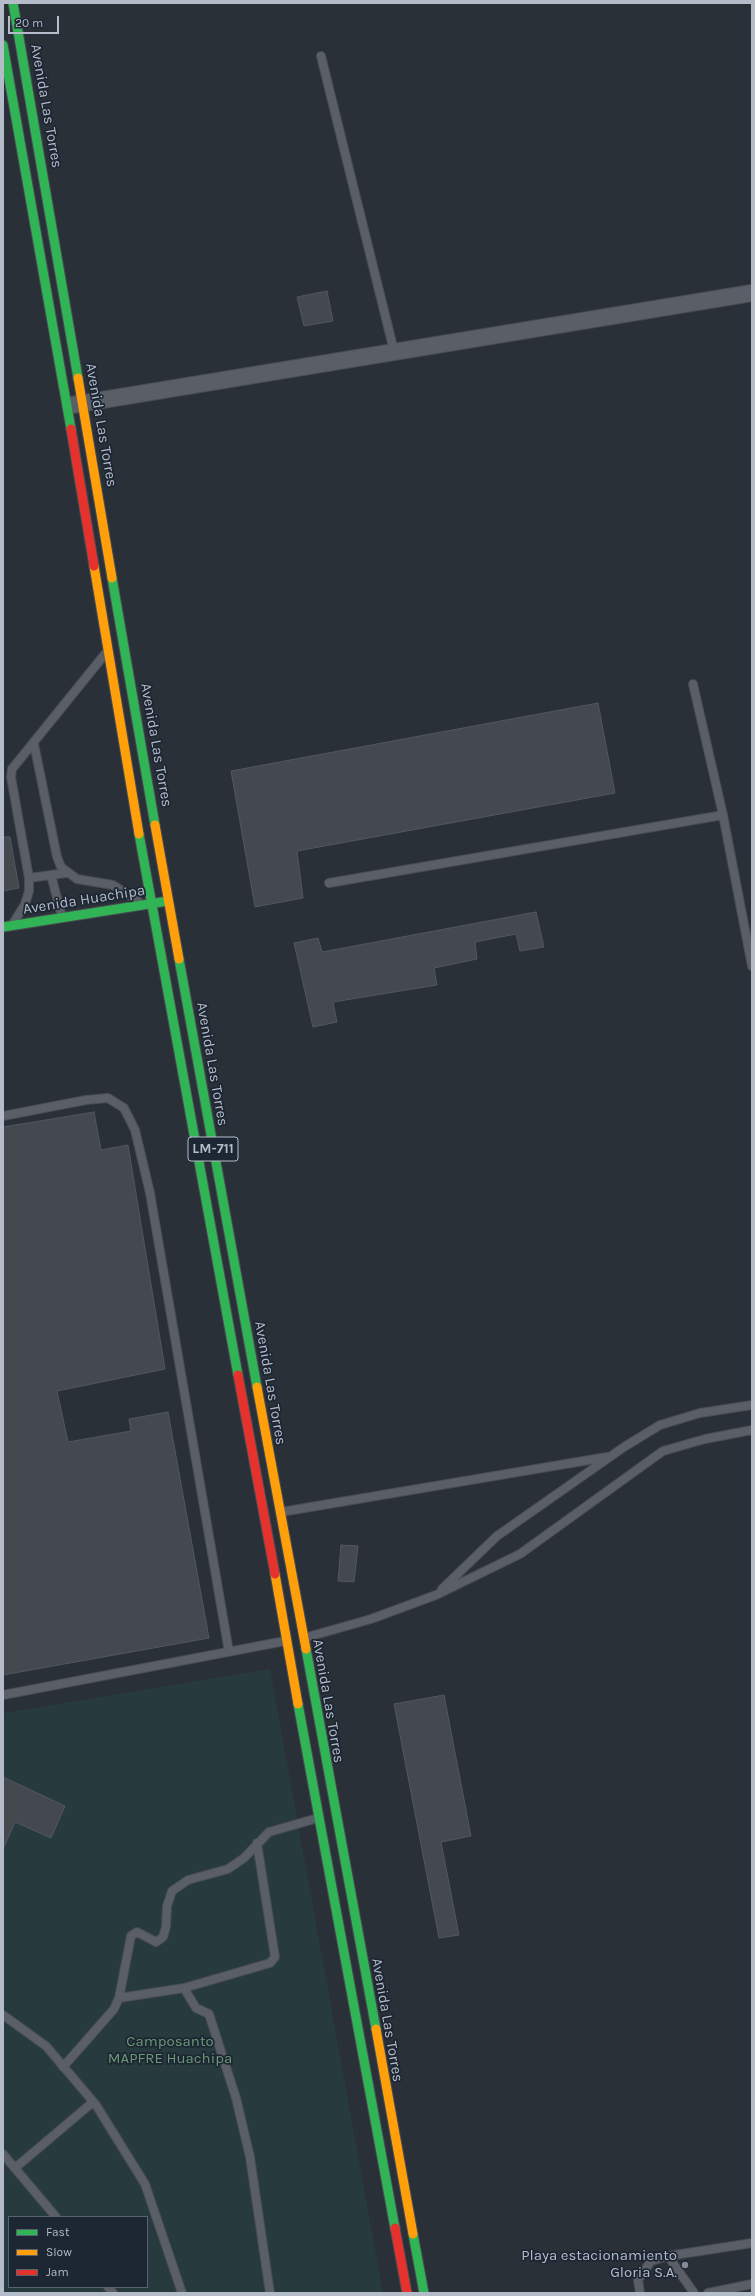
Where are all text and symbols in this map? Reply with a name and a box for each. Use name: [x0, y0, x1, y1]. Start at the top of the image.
scale bar: [10, 8, 61, 34]
text: 20 m: [15, 16, 43, 30]
street label: Avenida Las Torres: [26, 43, 66, 169]
street label: Avenida Las Torres: [81, 362, 121, 488]
street label: Avenida Las Torres: [136, 682, 176, 808]
street label: Avenida Huachipa: [22, 881, 146, 919]
street label: Avenida Las Torres: [192, 1001, 232, 1127]
road number: LM-711: [188, 1137, 238, 1161]
street label: Avenida Las Torres: [250, 1320, 290, 1446]
street label: Avenida Las Torres: [308, 1638, 348, 1764]
street label: Avenida Las Torres: [367, 1957, 407, 2083]
park label: Camposanto MAPFRE Huachipa: [108, 2033, 232, 2068]
legend: [8, 2216, 148, 2288]
text: Fast: [46, 2225, 69, 2239]
text: Slow: [46, 2245, 72, 2259]
place label: Playa estacionamiento Gloria S.A.: [521, 2247, 677, 2282]
marker: Playa estacionamiento Gloria S.A.: [680, 2260, 690, 2270]
text: Jam: [46, 2265, 69, 2279]

